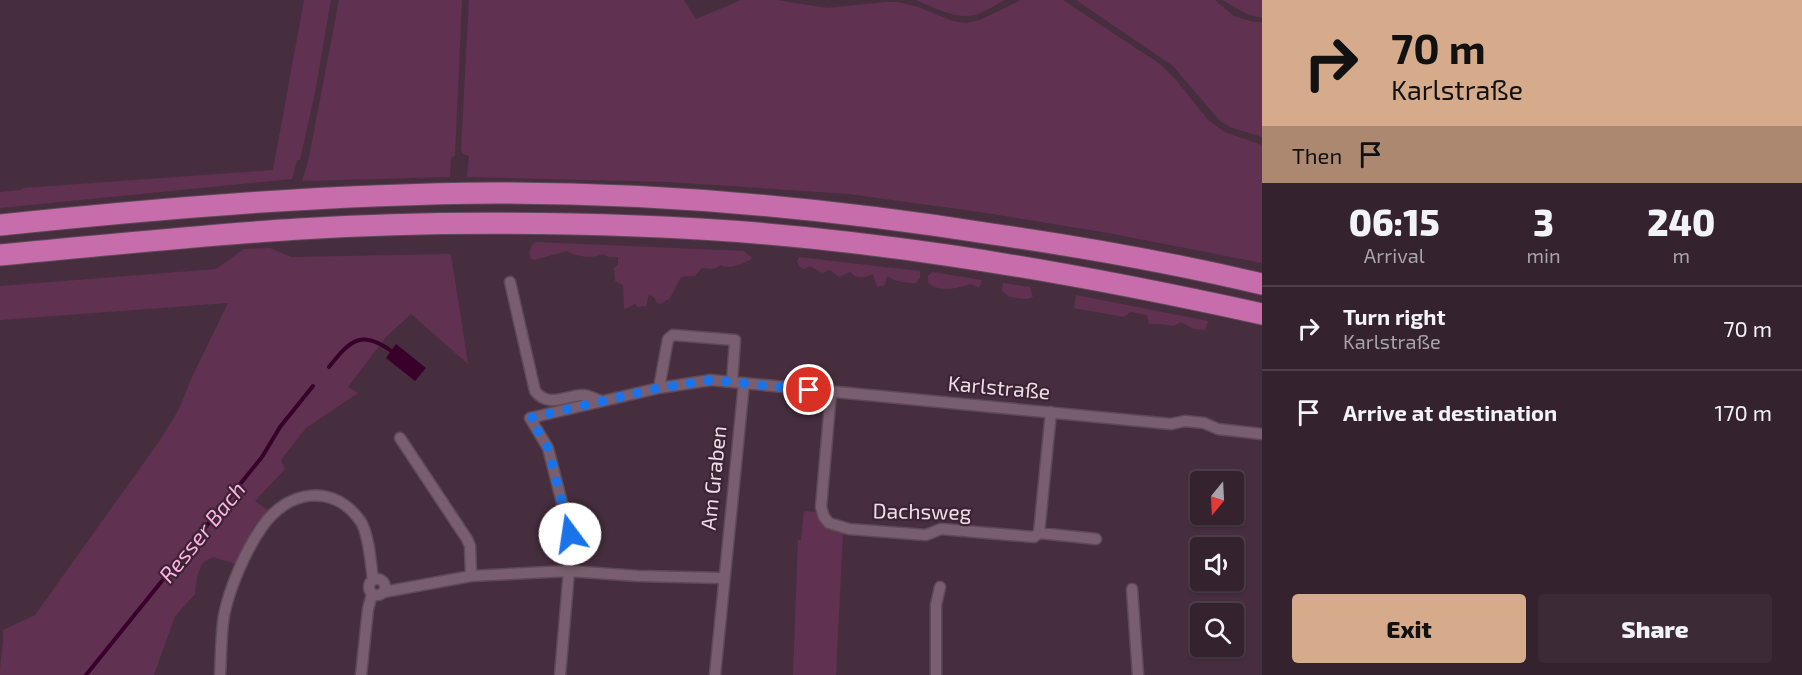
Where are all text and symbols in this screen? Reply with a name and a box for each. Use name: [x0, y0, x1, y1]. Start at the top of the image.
text: 70 m: [1391, 22, 1486, 72]
icon: right: [1292, 24, 1370, 102]
text: Karlstraße: [1391, 73, 1523, 105]
icon: arrive: [1354, 138, 1387, 171]
text: Then: [1292, 142, 1342, 168]
text: 06:15: [1349, 200, 1440, 243]
text: 3: [1533, 200, 1554, 243]
text: 240: [1647, 200, 1715, 243]
text: Arrival: [1364, 243, 1425, 267]
text: min: [1526, 243, 1561, 267]
text: m: [1672, 243, 1690, 267]
text: Turn right: [1343, 303, 1445, 329]
icon: right: [1292, 312, 1325, 345]
text: 70 m: [1723, 315, 1772, 341]
text: Karlstraße: [1343, 329, 1441, 353]
pin: [783, 364, 834, 415]
street label: Karlstraße: [947, 370, 1051, 403]
icon: arrive: [792, 373, 825, 406]
icon: arrive: [1292, 396, 1325, 429]
text: Arrive at destination: [1343, 399, 1557, 425]
text: 170 m: [1715, 399, 1772, 425]
street label: Am Graben: [695, 424, 730, 531]
north arrow: [1190, 471, 1244, 525]
map controls: [1190, 471, 1244, 657]
water label: Resser Bach: [153, 476, 250, 587]
street label: Dachsweg: [872, 497, 972, 524]
position arrow: [538, 502, 602, 566]
button: sound: [1190, 537, 1244, 591]
button: Exit: [1292, 594, 1526, 663]
button: Share: [1538, 594, 1772, 663]
button: search: [1190, 603, 1244, 657]

